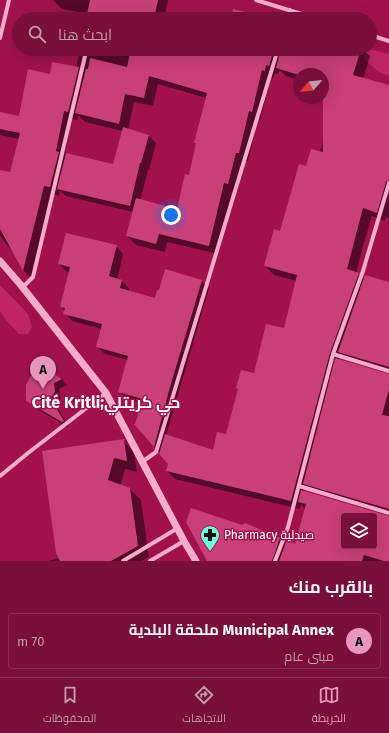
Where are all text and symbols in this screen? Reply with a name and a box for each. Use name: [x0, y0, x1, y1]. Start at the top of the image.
search box: [12, 12, 377, 56]
icon: search: [26, 23, 48, 45]
text: ابحث هنا: [58, 26, 112, 44]
north arrow: [293, 68, 329, 104]
your location: [161, 205, 181, 225]
pin: A: [30, 356, 56, 389]
district label: Cité Kritli;حي كريتلي: [32, 393, 180, 415]
map controls: [341, 513, 377, 549]
button: layers: [341, 513, 377, 549]
pharmacy icon: Pharmacy صيدلية: [199, 524, 221, 552]
place label: Pharmacy صيدلية: [224, 528, 314, 542]
text: بالقرب منك: [289, 577, 373, 598]
text: Municipal Annex ملحقة البلدية: [129, 621, 334, 639]
text: 70 m: [17, 634, 44, 649]
text: A: [355, 634, 363, 649]
text: مبنى عام: [284, 649, 334, 664]
tab: المحفوظات: [43, 684, 96, 728]
tab: الاتجاهات: [182, 684, 226, 728]
tab: الخريطة: [312, 684, 346, 728]

